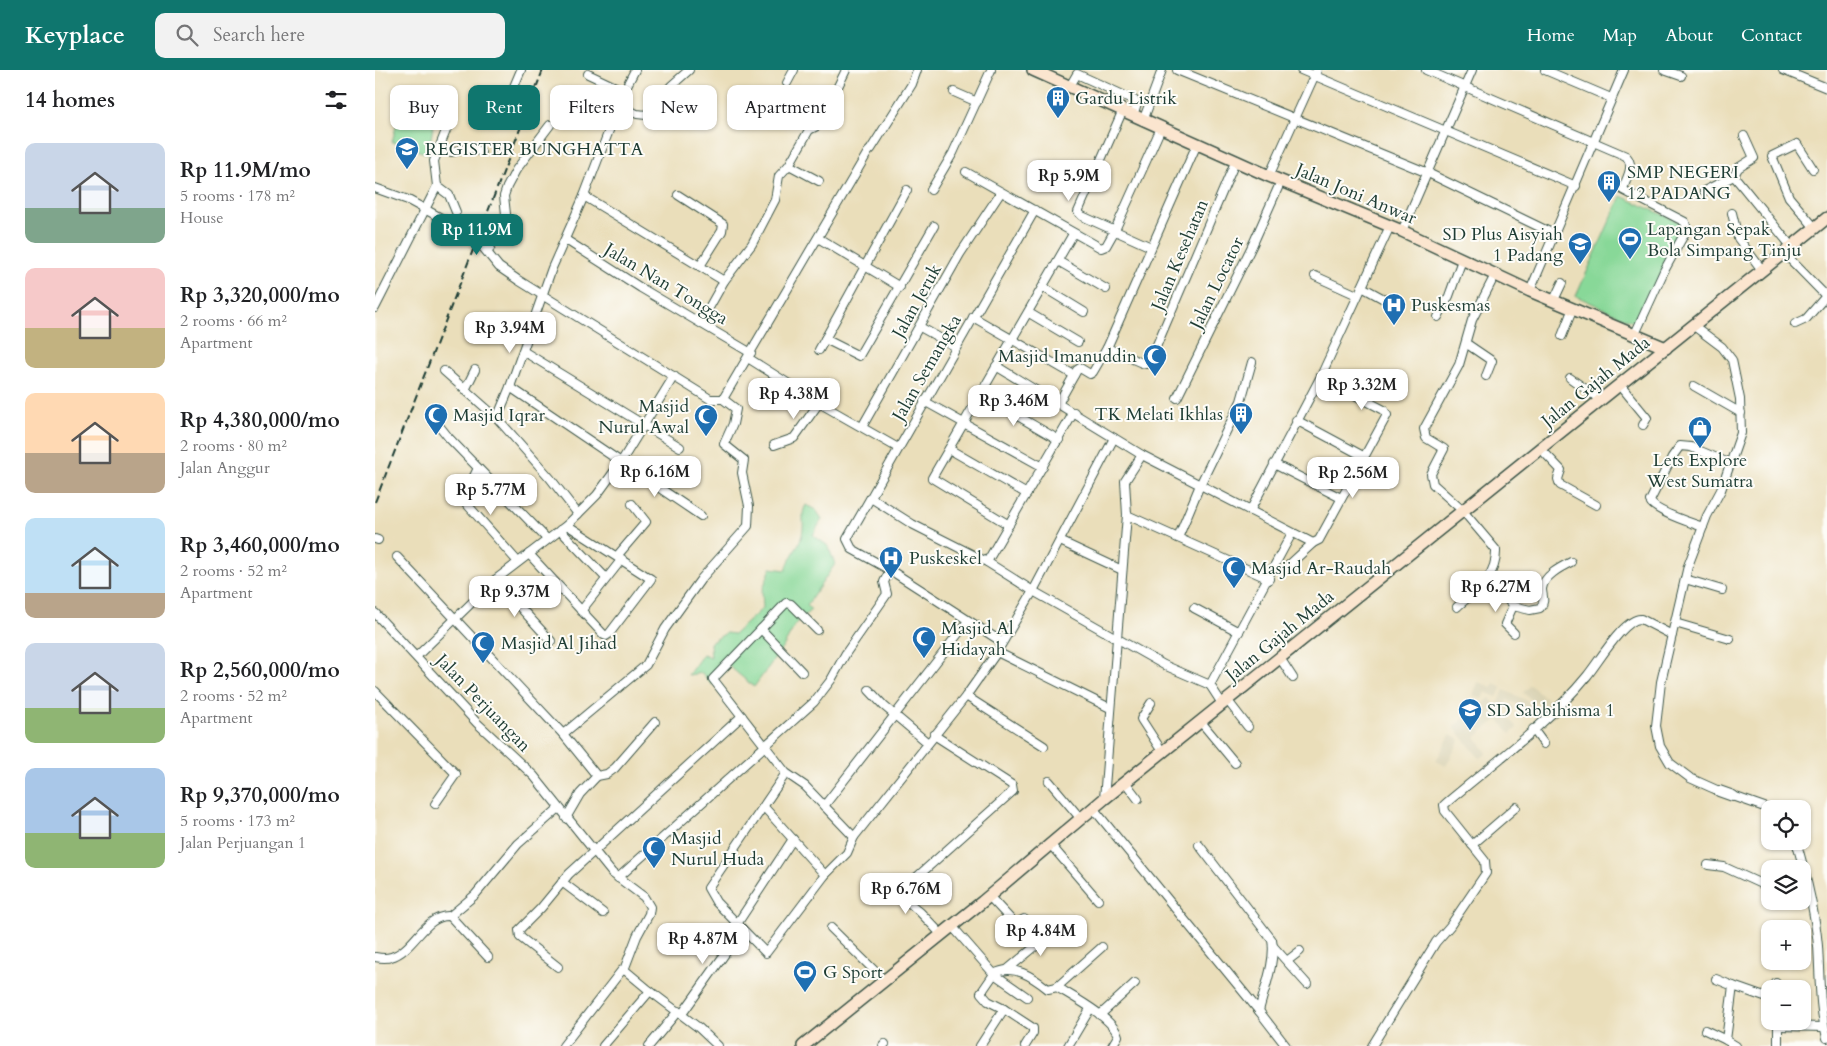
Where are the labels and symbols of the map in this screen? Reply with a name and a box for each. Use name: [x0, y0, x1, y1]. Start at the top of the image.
building icon: Gardu Listrik: [1045, 85, 1071, 119]
place label: Gardu Listrik: [1075, 86, 1177, 111]
school or university icon: REGISTER BUNGHATTA: [394, 136, 420, 170]
place label: REGISTER BUNGHATTA: [425, 137, 643, 162]
street label: Jalan Joni Anwar: [1289, 156, 1421, 231]
pin: Rp 5.9M: [1023, 160, 1115, 202]
place label: SMP NEGERI 12 PADANG: [1627, 160, 1739, 206]
building icon: SMP NEGERI 12 PADANG: [1596, 169, 1622, 203]
street label: Jalan Kesehatan: [1144, 195, 1215, 317]
pin: Rp 11.9M: [425, 214, 529, 256]
place label: Lapangan Sepak Bola Simpang Tinju: [1647, 217, 1802, 263]
place label: SD Plus Aisyiah 1 Padang: [1442, 222, 1564, 268]
sports icon: Lapangan Sepak Bola Simpang Tinju: [1617, 226, 1643, 260]
school or university icon: SD Plus Aisyiah 1 Padang: [1567, 231, 1593, 265]
street label: Jalan Locator: [1183, 232, 1250, 336]
street label: Jalan Nan Tongga: [597, 236, 733, 331]
street label: Jalan Jeruk: [885, 259, 948, 345]
hospital icon: Puskesmas: [1381, 292, 1407, 326]
place label: Puskesmas: [1411, 293, 1490, 318]
street label: Jalan Semangka: [885, 310, 968, 428]
pin: Rp 3.94M: [458, 312, 562, 354]
street label: Jalan Gajah Mada: [1534, 330, 1656, 435]
mosque icon: Masjid Imanuddin: [1142, 343, 1168, 377]
place label: Masjid Imanuddin: [998, 344, 1138, 369]
pin: Rp 3.32M: [1310, 368, 1414, 411]
pin: Rp 4.38M: [742, 378, 846, 420]
pin: Rp 3.46M: [962, 384, 1066, 427]
place label: Masjid Nurul Awal: [598, 394, 689, 440]
building icon: TK Melati Ikhlas: [1228, 401, 1254, 435]
mosque icon: Masjid Iqrar: [423, 402, 449, 436]
place label: TK Melati Ikhlas: [1094, 402, 1223, 427]
place label: Masjid Iqrar: [453, 403, 545, 428]
mosque icon: Masjid Nurul Awal: [693, 403, 719, 437]
shop icon: Lets Explore West Sumatra: [1687, 415, 1713, 449]
place label: Lets Explore West Sumatra: [1646, 448, 1753, 494]
pin: Rp 6.16M: [603, 456, 707, 498]
pin: Rp 2.56M: [1301, 456, 1405, 499]
pin: Rp 5.77M: [439, 474, 543, 516]
hospital icon: Puskeskel: [878, 545, 904, 579]
place label: Puskeskel: [909, 546, 982, 571]
mosque icon: Masjid Ar-Raudah: [1221, 555, 1247, 589]
place label: Masjid Ar-Raudah: [1251, 556, 1391, 581]
pin: Rp 6.27M: [1444, 570, 1548, 613]
pin: Rp 9.37M: [463, 576, 567, 618]
street label: Jalan Gajah Mada: [1218, 584, 1340, 689]
place label: Masjid Al Hidayah: [941, 616, 1014, 662]
mosque icon: Masjid Al Hidayah: [911, 625, 937, 659]
mosque icon: Masjid Al Jihad: [470, 630, 496, 664]
place label: Masjid Al Jihad: [501, 631, 617, 656]
street label: Jalan Perjuangan: [428, 646, 537, 758]
school or university icon: SD Sabbihisma 1: [1457, 697, 1483, 731]
place label: SD Sabbihisma 1: [1487, 698, 1615, 723]
place label: Masjid Nurul Huda: [671, 826, 765, 872]
mosque icon: Masjid Nurul Huda: [641, 835, 667, 869]
pin: Rp 6.76M: [854, 872, 958, 915]
pin: Rp 4.84M: [989, 914, 1093, 957]
pin: Rp 4.87M: [651, 922, 755, 965]
sports icon: G Sport: [792, 959, 818, 993]
place label: G Sport: [823, 960, 883, 985]

